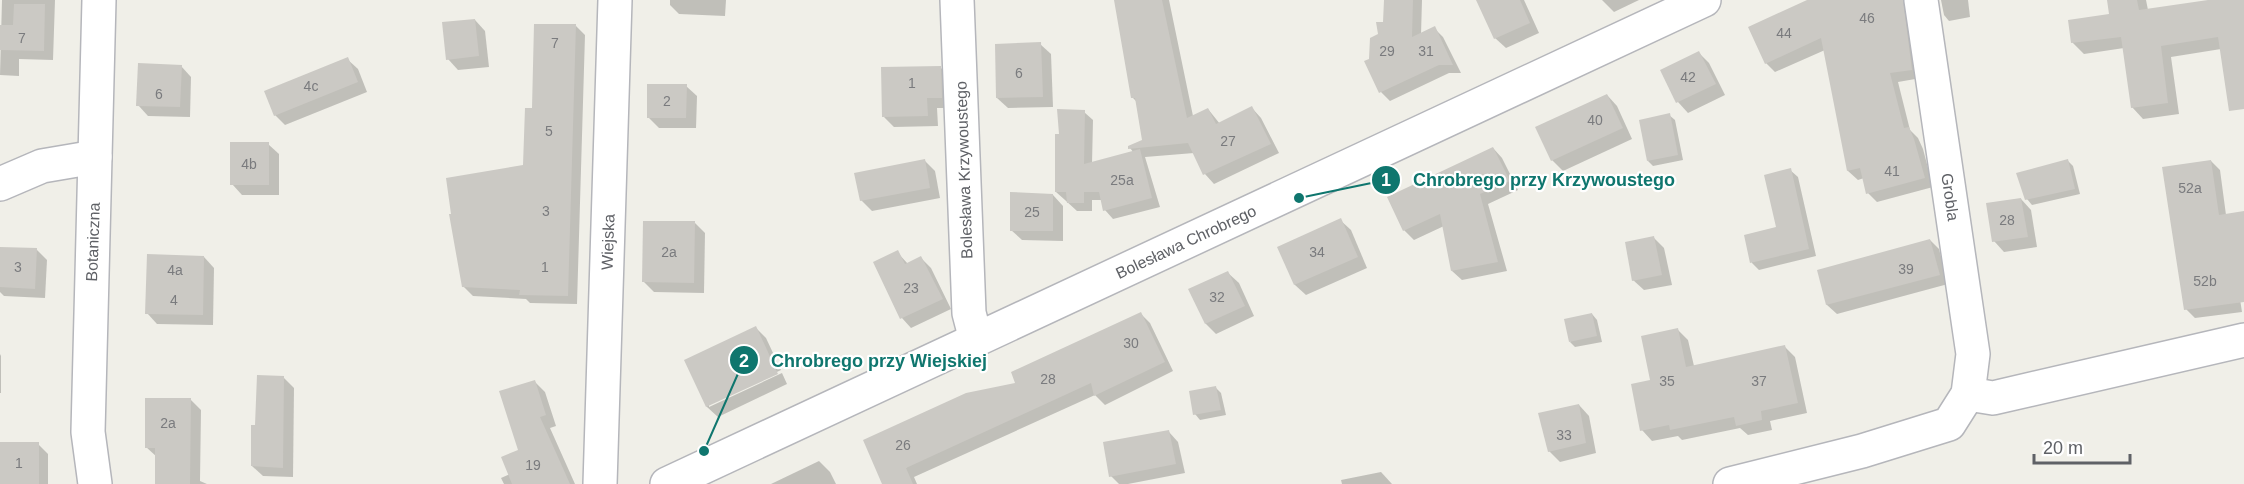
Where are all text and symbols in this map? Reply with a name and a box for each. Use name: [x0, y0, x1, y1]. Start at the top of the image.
house number: 46: [1859, 10, 1875, 26]
house number: 44: [1776, 25, 1792, 41]
house number: 7: [18, 30, 26, 46]
house number: 7: [551, 35, 559, 51]
house number: 29: [1379, 43, 1395, 59]
house number: 31: [1418, 43, 1434, 59]
house number: 6: [1015, 65, 1023, 81]
house number: 42: [1680, 69, 1696, 85]
house number: 1: [908, 75, 916, 91]
house number: 4c: [304, 78, 318, 94]
street label: Bolesława Krzywoustego: [952, 81, 976, 259]
house number: 6: [155, 86, 163, 102]
house number: 2: [663, 93, 671, 109]
house number: 40: [1587, 112, 1603, 128]
house number: 5: [545, 123, 553, 139]
house number: 27: [1220, 133, 1236, 149]
house number: 4b: [241, 156, 257, 172]
callout: Chrobrego przy Krzywoustego: [1371, 162, 1687, 198]
house number: 41: [1884, 163, 1900, 179]
text: 1: [1381, 170, 1391, 190]
text: Chrobrego przy Krzywoustego: [1413, 170, 1675, 190]
house number: 25a: [1110, 172, 1134, 188]
street label: Grobla: [1938, 172, 1962, 222]
house number: 52a: [2178, 180, 2202, 196]
street label: Botaniczna: [83, 202, 103, 282]
street label: Bolesława Chrobrego: [1113, 202, 1259, 282]
house number: 3: [542, 203, 550, 219]
house number: 25: [1024, 204, 1040, 220]
house number: 28: [1999, 212, 2015, 228]
street label: Wiejska: [599, 214, 617, 270]
house number: 2a: [661, 244, 677, 260]
house number: 34: [1309, 244, 1325, 260]
house number: 3: [14, 259, 22, 275]
house number: 1: [541, 259, 549, 275]
house number: 39: [1898, 261, 1914, 277]
house number: 4a: [167, 262, 183, 278]
house number: 52b: [2193, 273, 2217, 289]
house number: 23: [903, 280, 919, 296]
house number: 32: [1209, 289, 1225, 305]
house number: 4: [170, 292, 178, 308]
house number: 30: [1123, 335, 1139, 351]
callout: Chrobrego przy Wiejskiej: [729, 342, 999, 378]
text: 2: [739, 351, 749, 371]
text: Chrobrego przy Wiejskiej: [771, 351, 987, 371]
house number: 28: [1040, 371, 1056, 387]
house number: 35: [1659, 373, 1675, 389]
house number: 37: [1751, 373, 1767, 389]
house number: 2a: [160, 415, 176, 431]
house number: 33: [1556, 427, 1572, 443]
scale bar: [2034, 427, 2130, 465]
house number: 26: [895, 437, 911, 453]
text: 20 m: [2043, 438, 2083, 458]
house number: 1: [15, 455, 23, 471]
house number: 19: [525, 457, 541, 473]

